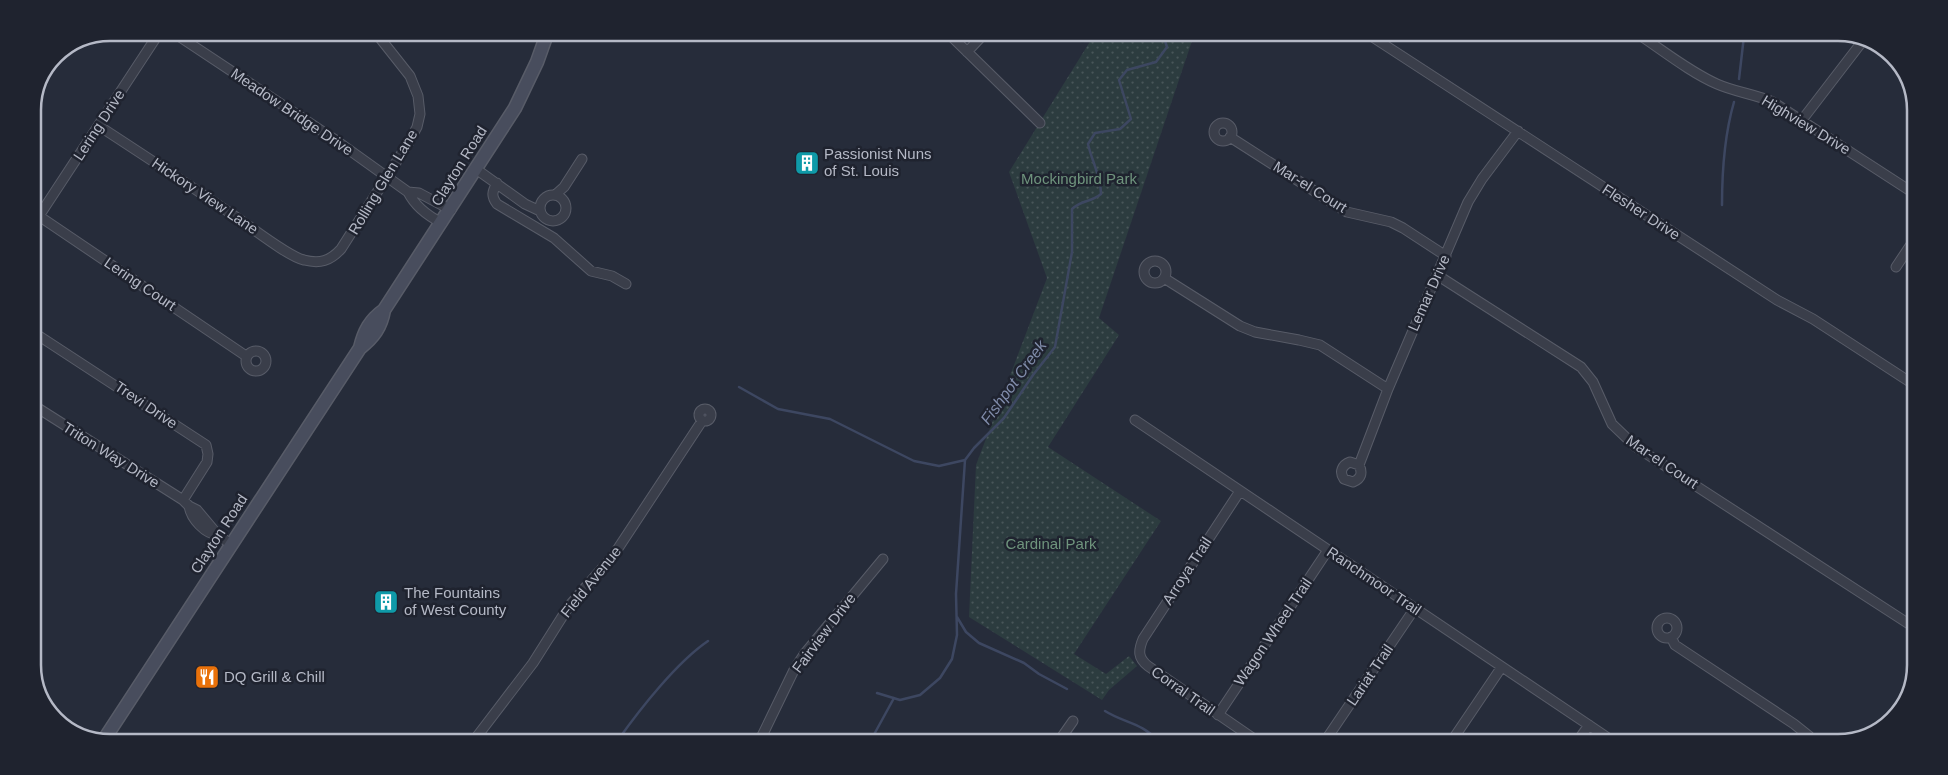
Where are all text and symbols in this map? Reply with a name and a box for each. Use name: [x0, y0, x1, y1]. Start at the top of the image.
street label: Meadow Bridge Drive: [228, 64, 356, 159]
street label: Lering Drive: [69, 86, 128, 163]
street label: Highview Drive: [1759, 92, 1854, 158]
street label: Clayton Road: [427, 123, 490, 209]
street label: Rolling Glen Lane: [345, 126, 421, 237]
place label: Passionist Nuns of St. Louis: [824, 145, 932, 179]
building icon: Passionist Nuns of St. Louis: [794, 150, 820, 176]
street label: Hickory View Lane: [149, 154, 261, 237]
street label: Mar-el Court: [1270, 157, 1351, 216]
park label: Mockingbird Park: [1021, 170, 1137, 187]
street label: Flesher Drive: [1599, 180, 1683, 243]
street label: Lemar Drive: [1404, 252, 1453, 334]
street label: Lering Court: [101, 253, 180, 314]
water label: Fishpot Creek: [977, 336, 1050, 428]
street label: Trevi Drive: [112, 377, 181, 432]
street label: Triton Way Drive: [60, 418, 163, 491]
street label: Mar-el Court: [1623, 431, 1702, 492]
street label: Clayton Road: [187, 491, 250, 576]
street label: Arroya Trail: [1159, 534, 1215, 608]
park label: Cardinal Park: [1006, 535, 1097, 552]
street label: Field Avenue: [557, 543, 624, 621]
street label: Ranchmoor Trail: [1324, 543, 1425, 618]
street label: Wagon Wheel Trail: [1230, 575, 1315, 689]
place label: The Fountains of West County: [404, 584, 507, 618]
building icon: The Fountains of West County: [373, 589, 399, 615]
street label: Fairview Drive: [788, 590, 859, 676]
street label: Lariat Trail: [1343, 641, 1396, 709]
street label: Corral Trail: [1148, 663, 1218, 719]
restaurant icon: DQ Grill & Chill: [194, 664, 220, 690]
place label: DQ Grill & Chill: [224, 668, 325, 685]

